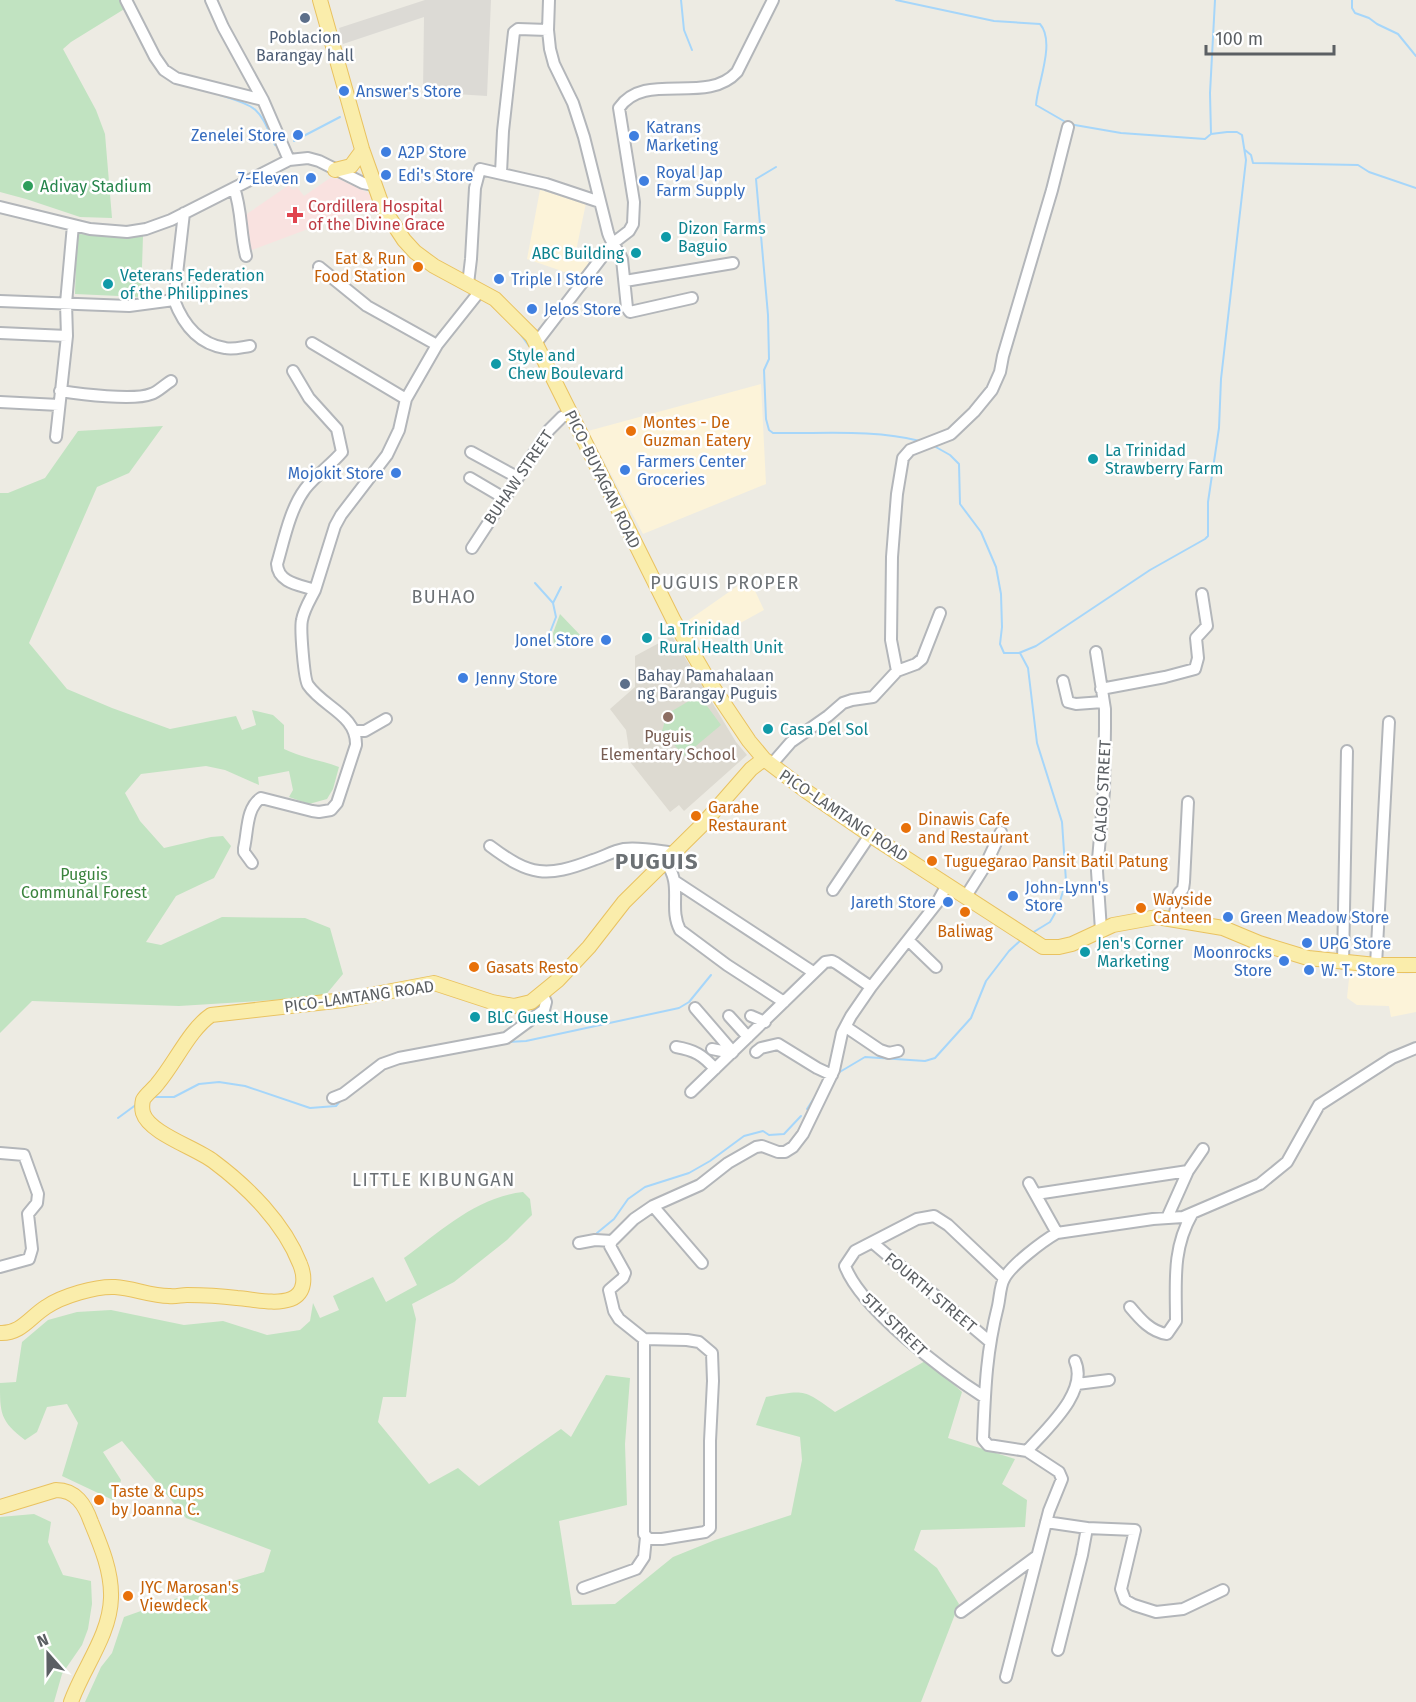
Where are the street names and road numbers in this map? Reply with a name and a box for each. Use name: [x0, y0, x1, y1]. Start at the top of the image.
street label: PICO-BUYAGAN ROAD: [561, 407, 644, 552]
street label: BUHAW STREET: [480, 426, 557, 528]
street label: CALGO STREET: [1090, 739, 1115, 843]
street label: PICO-LAMTANG ROAD: [776, 765, 912, 866]
street label: PICO-LAMTANG ROAD: [283, 977, 435, 1016]
street label: FOURTH STREET: [881, 1249, 981, 1337]
street label: 5TH STREET: [858, 1289, 931, 1360]

